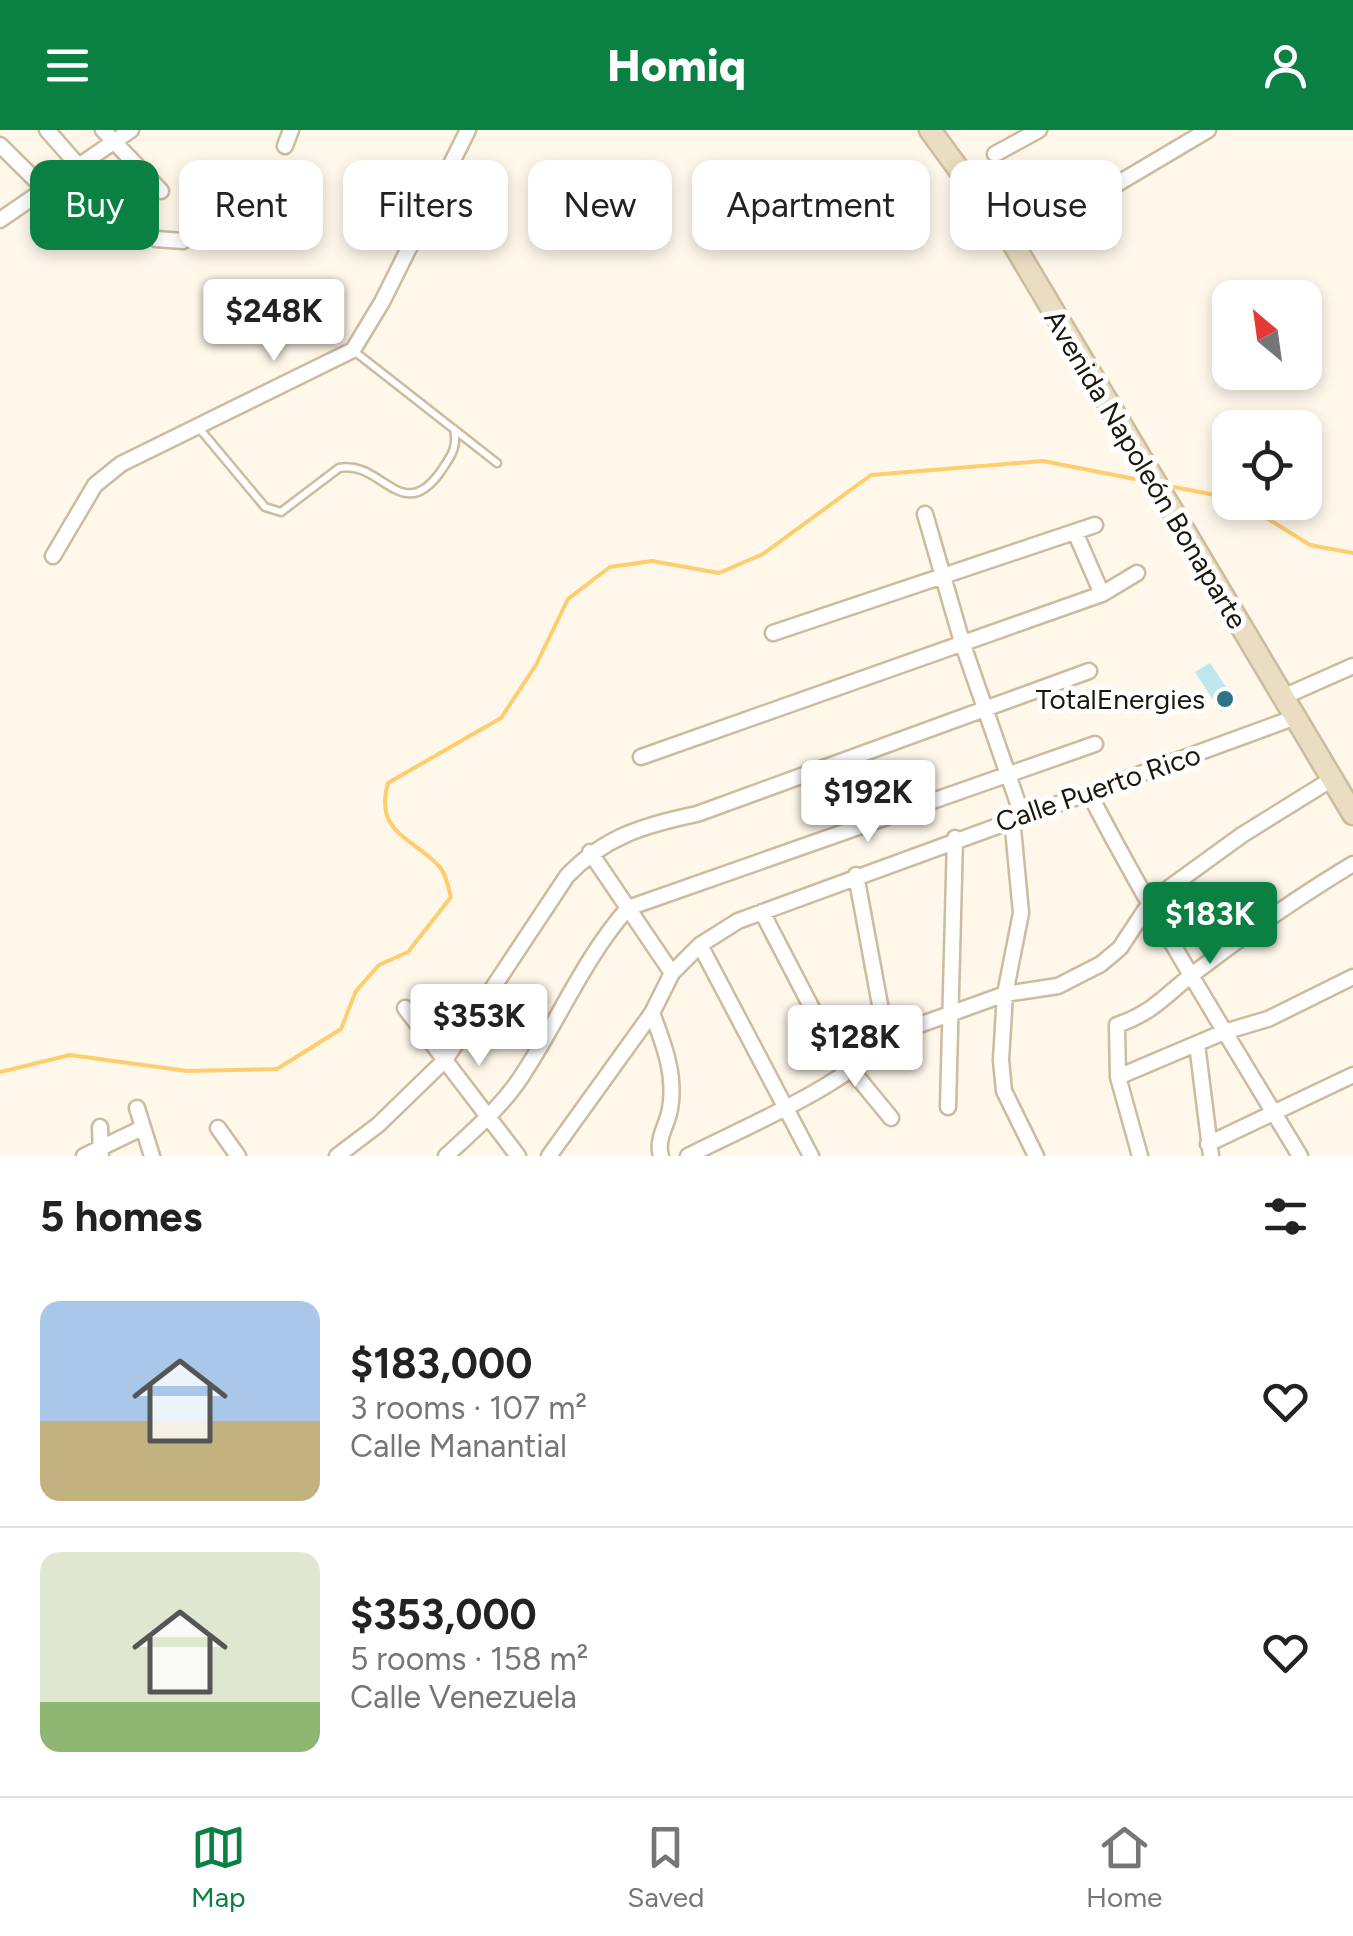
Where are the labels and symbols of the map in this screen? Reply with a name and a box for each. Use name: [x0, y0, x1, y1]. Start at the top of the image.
pin: $248K: [204, 279, 344, 364]
north arrow: [1212, 280, 1322, 390]
street label: Avenida Napoleón Bonaparte: [1037, 303, 1255, 635]
place label: TotalEnergies: [1036, 682, 1205, 716]
marker: TotalEnergies: [1214, 688, 1236, 710]
street label: Calle Puerto Rico: [991, 737, 1205, 839]
pin: $192K: [798, 760, 938, 845]
pin: $183K: [1140, 882, 1280, 967]
pin: $353K: [409, 984, 549, 1069]
pin: $128K: [785, 1005, 925, 1090]

